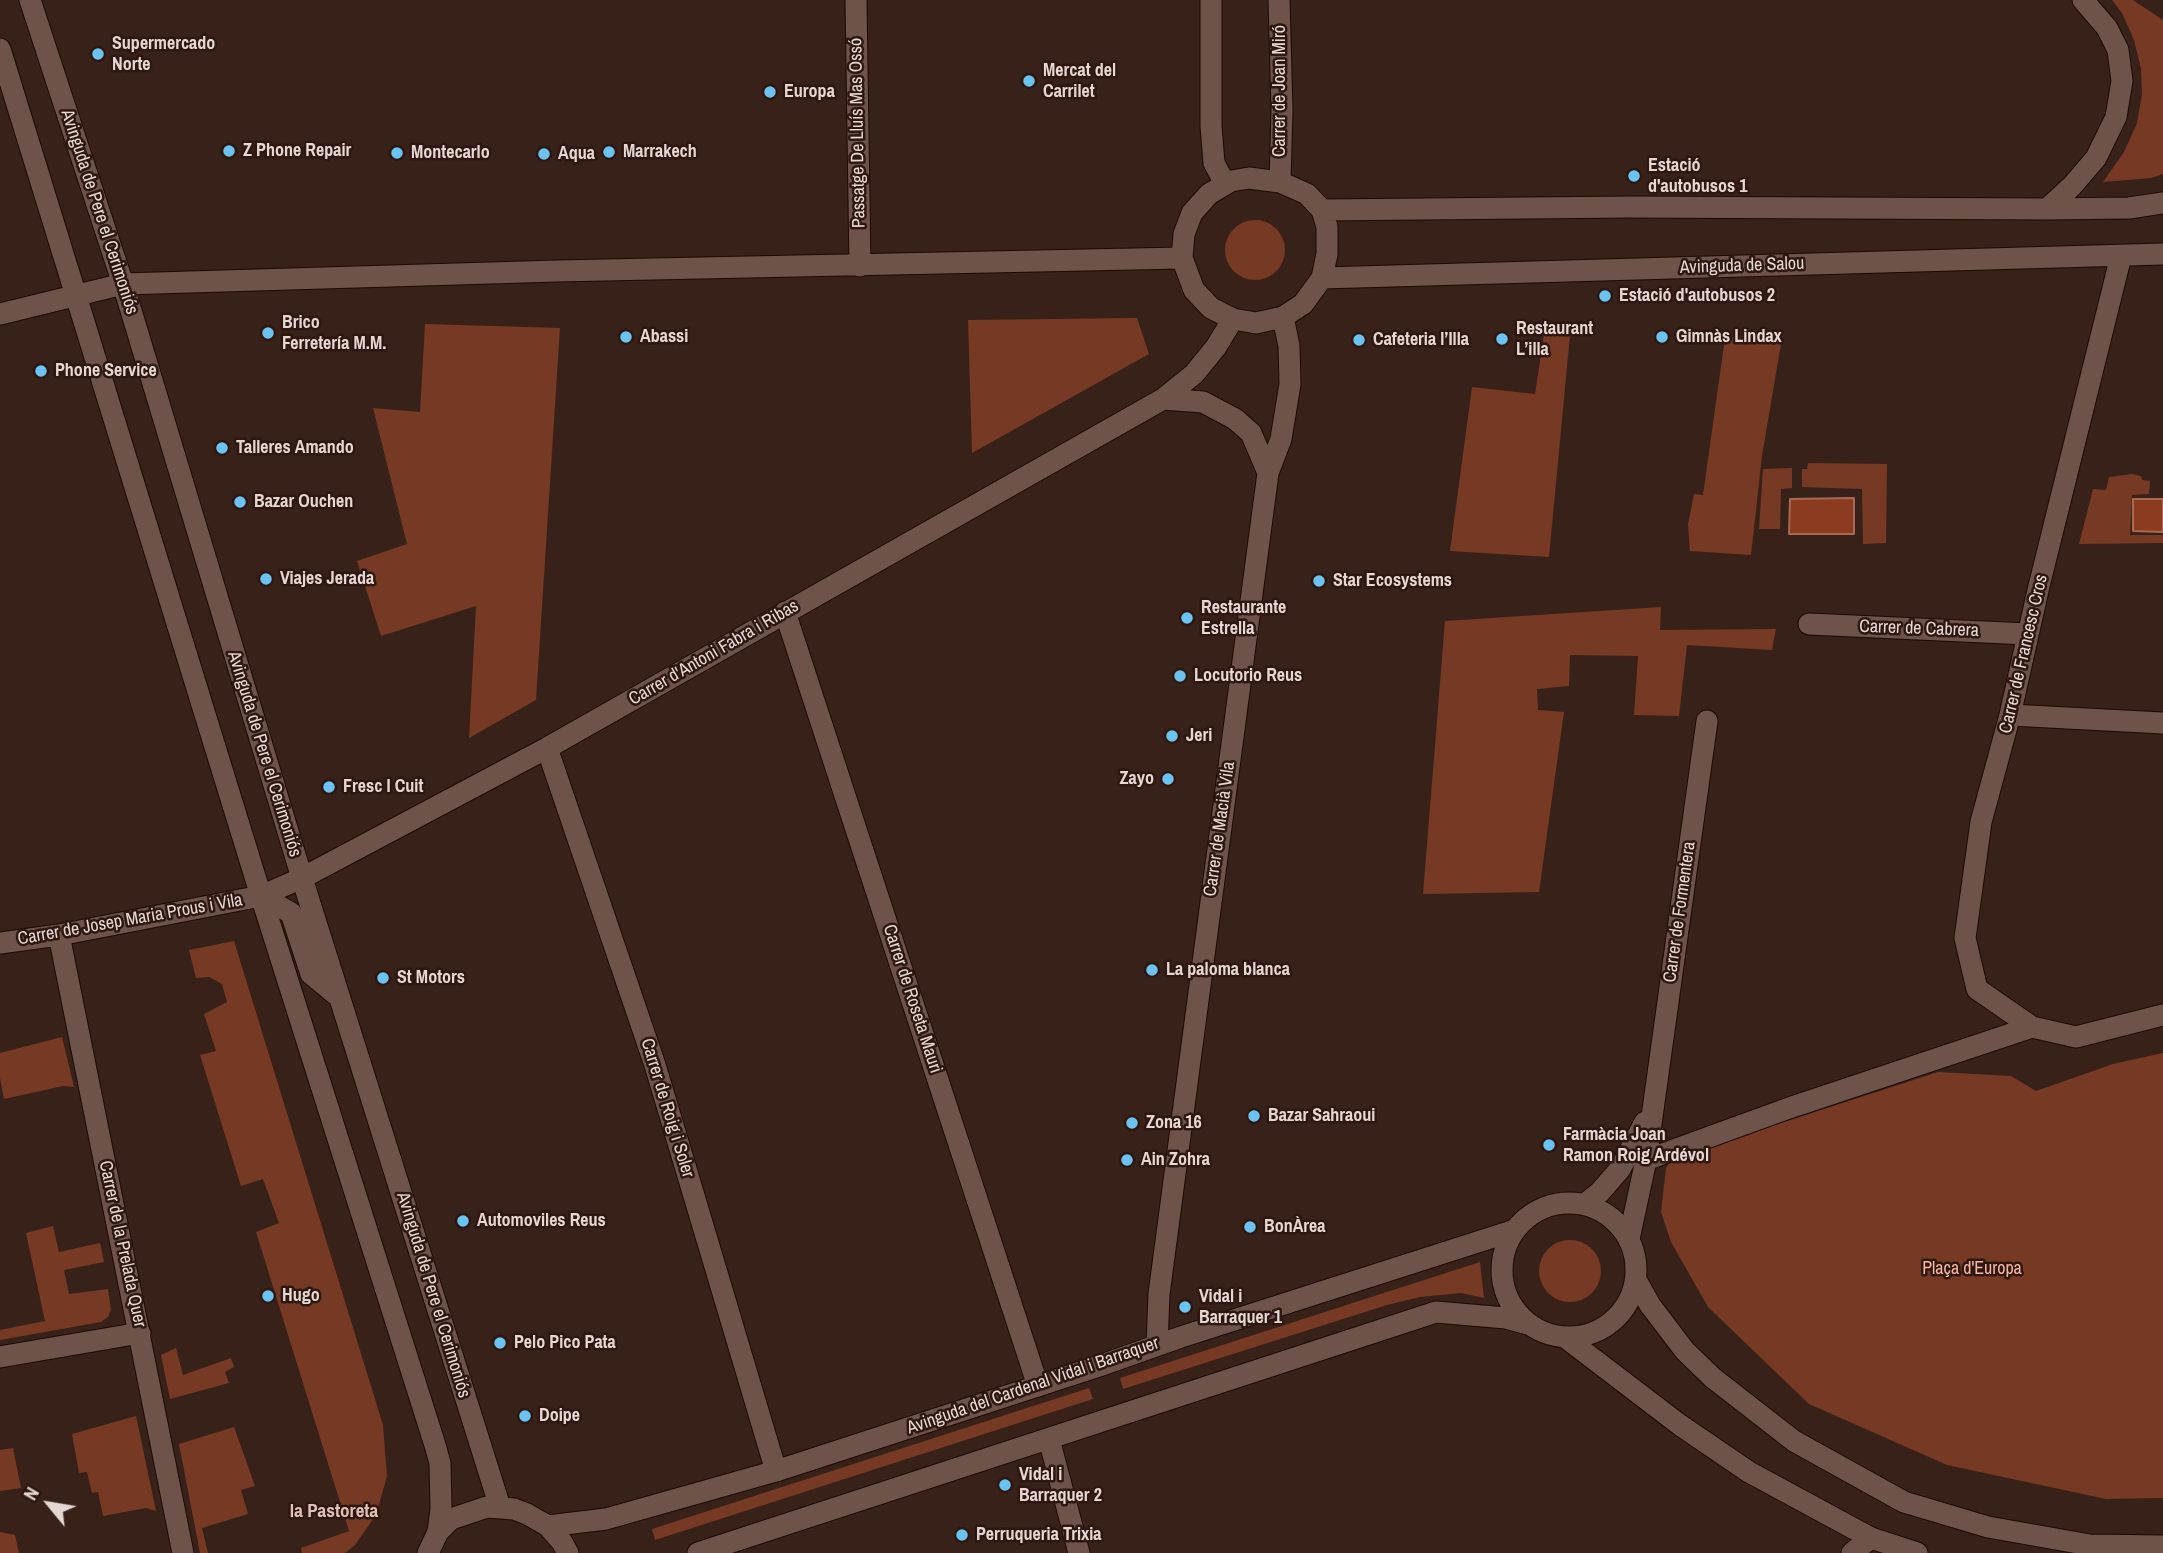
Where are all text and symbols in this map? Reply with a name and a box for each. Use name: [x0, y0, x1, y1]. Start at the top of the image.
street label: Carrer de Joan Miró: [1269, 25, 1291, 157]
place label: Supermercado Norte: [112, 33, 215, 76]
street label: Passatge De Lluís Mas Ossó: [846, 38, 870, 228]
marker: Supermercado Norte: [90, 46, 106, 62]
place label: Mercat del Carrilet: [1043, 60, 1116, 102]
marker: Mercat del Carrilet: [1021, 73, 1037, 89]
place label: Europa: [784, 81, 835, 103]
marker: Europa: [762, 84, 778, 100]
street label: Avinguda de Pere el Cerimoniós: [56, 107, 142, 317]
place label: Z Phone Repair: [243, 140, 351, 162]
place label: Marrakech: [623, 141, 697, 163]
place label: Montecarlo: [411, 142, 490, 164]
marker: Z Phone Repair: [221, 143, 237, 159]
place label: Aqua: [558, 143, 595, 165]
marker: Marrakech: [601, 144, 617, 160]
marker: Montecarlo: [389, 145, 405, 161]
marker: Aqua: [536, 146, 552, 162]
place label: Estació d'autobusos 1: [1648, 155, 1747, 198]
marker: Estació d'autobusos 1: [1626, 168, 1642, 184]
street label: Avinguda de Salou: [1679, 253, 1805, 279]
place label: Estació d'autobusos 2: [1619, 285, 1775, 307]
marker: Estació d'autobusos 2: [1597, 288, 1613, 304]
place label: Brico Ferretería M.M.: [282, 312, 386, 354]
place label: Restaurant L’illa: [1516, 318, 1593, 360]
marker: Brico Ferretería M.M.: [260, 325, 276, 341]
place label: Abassi: [640, 326, 688, 348]
place label: Gimnàs Lindax: [1676, 326, 1782, 348]
marker: Abassi: [618, 329, 634, 345]
place label: Cafeteria l’Illa: [1373, 329, 1469, 351]
marker: Gimnàs Lindax: [1654, 329, 1670, 345]
marker: Restaurant L’illa: [1494, 331, 1510, 347]
marker: Cafeteria l’Illa: [1351, 332, 1367, 348]
place label: Phone Service: [55, 360, 157, 382]
marker: Phone Service: [33, 363, 49, 379]
place label: Talleres Amando: [236, 437, 354, 459]
marker: Talleres Amando: [214, 440, 230, 456]
place label: Bazar Ouchen: [254, 491, 353, 513]
marker: Bazar Ouchen: [232, 494, 248, 510]
place label: Viajes Jerada: [280, 568, 374, 590]
place label: Star Ecosystems: [1333, 570, 1452, 592]
marker: Viajes Jerada: [258, 571, 274, 587]
street label: Carrer de Francesc Cros: [1995, 572, 2053, 736]
marker: Star Ecosystems: [1311, 573, 1327, 589]
street label: Carrer d'Antoni Fabra i Ribas: [625, 596, 803, 710]
place label: Restaurante Estrella: [1201, 597, 1286, 640]
marker: Restaurante Estrella: [1179, 610, 1195, 626]
street label: Carrer de Cabrera: [1859, 616, 1979, 642]
street label: Avinguda de Pere el Cerimoniós: [222, 649, 306, 859]
place label: Locutorio Reus: [1194, 665, 1302, 687]
marker: Locutorio Reus: [1172, 668, 1188, 684]
place label: Jeri: [1186, 725, 1212, 747]
marker: Jeri: [1164, 728, 1180, 744]
street label: Carrer de Macià Vila: [1200, 760, 1240, 898]
place label: Zayo: [1120, 768, 1154, 790]
marker: Zayo: [1160, 771, 1176, 787]
place label: Fresc I Cuit: [343, 776, 423, 798]
marker: Fresc I Cuit: [321, 779, 337, 795]
street label: Carrer de Formentera: [1659, 840, 1701, 984]
street label: Carrer de Josep Maria Prous i Vila: [16, 890, 244, 950]
street label: Carrer de Roseta Mauri: [878, 922, 946, 1076]
place label: La paloma blanca: [1166, 959, 1290, 981]
marker: La paloma blanca: [1144, 962, 1160, 978]
place label: St Motors: [397, 967, 465, 989]
marker: St Motors: [375, 970, 391, 986]
street label: Carrer de Roig i Soler: [636, 1036, 698, 1180]
place label: Bazar Sahraoui: [1268, 1105, 1375, 1127]
marker: Bazar Sahraoui: [1246, 1108, 1262, 1124]
place label: Zona 16: [1146, 1112, 1202, 1134]
marker: Zona 16: [1124, 1115, 1140, 1131]
place label: Farmàcia Joan Ramon Roig Ardévol: [1563, 1124, 1709, 1166]
marker: Farmàcia Joan Ramon Roig Ardévol: [1541, 1137, 1557, 1153]
place label: Ain Zohra: [1141, 1149, 1210, 1171]
marker: Ain Zohra: [1119, 1152, 1135, 1168]
street label: Carrer de la Prelada Quer: [94, 1159, 150, 1329]
street label: Avinguda de Pere el Cerimoniós: [391, 1190, 475, 1400]
place label: Automoviles Reus: [477, 1210, 606, 1232]
marker: Automoviles Reus: [455, 1213, 471, 1229]
place label: BonÀrea: [1264, 1216, 1326, 1238]
marker: BonÀrea: [1242, 1219, 1258, 1235]
park label: Plaça d'Europa: [1922, 1258, 2022, 1280]
place label: Hugo: [282, 1285, 320, 1307]
place label: Vidal i Barraquer 1: [1199, 1286, 1282, 1328]
marker: Hugo: [260, 1288, 276, 1304]
marker: Vidal i Barraquer 1: [1177, 1299, 1193, 1315]
place label: Pelo Pico Pata: [514, 1332, 616, 1354]
street label: Avinguda del Cardenal Vidal i Barraquer: [904, 1333, 1162, 1439]
marker: Pelo Pico Pata: [492, 1335, 508, 1351]
place label: Doipe: [539, 1405, 580, 1427]
marker: Doipe: [517, 1408, 533, 1424]
place label: Vidal i Barraquer 2: [1019, 1464, 1102, 1506]
north arrow: [14, 1469, 84, 1539]
marker: Vidal i Barraquer 2: [997, 1477, 1013, 1493]
text: N: [17, 1482, 45, 1505]
district label: la Pastoreta: [290, 1501, 378, 1523]
place label: Perruqueria Trixia: [976, 1524, 1102, 1546]
marker: Perruqueria Trixia: [954, 1527, 970, 1543]

